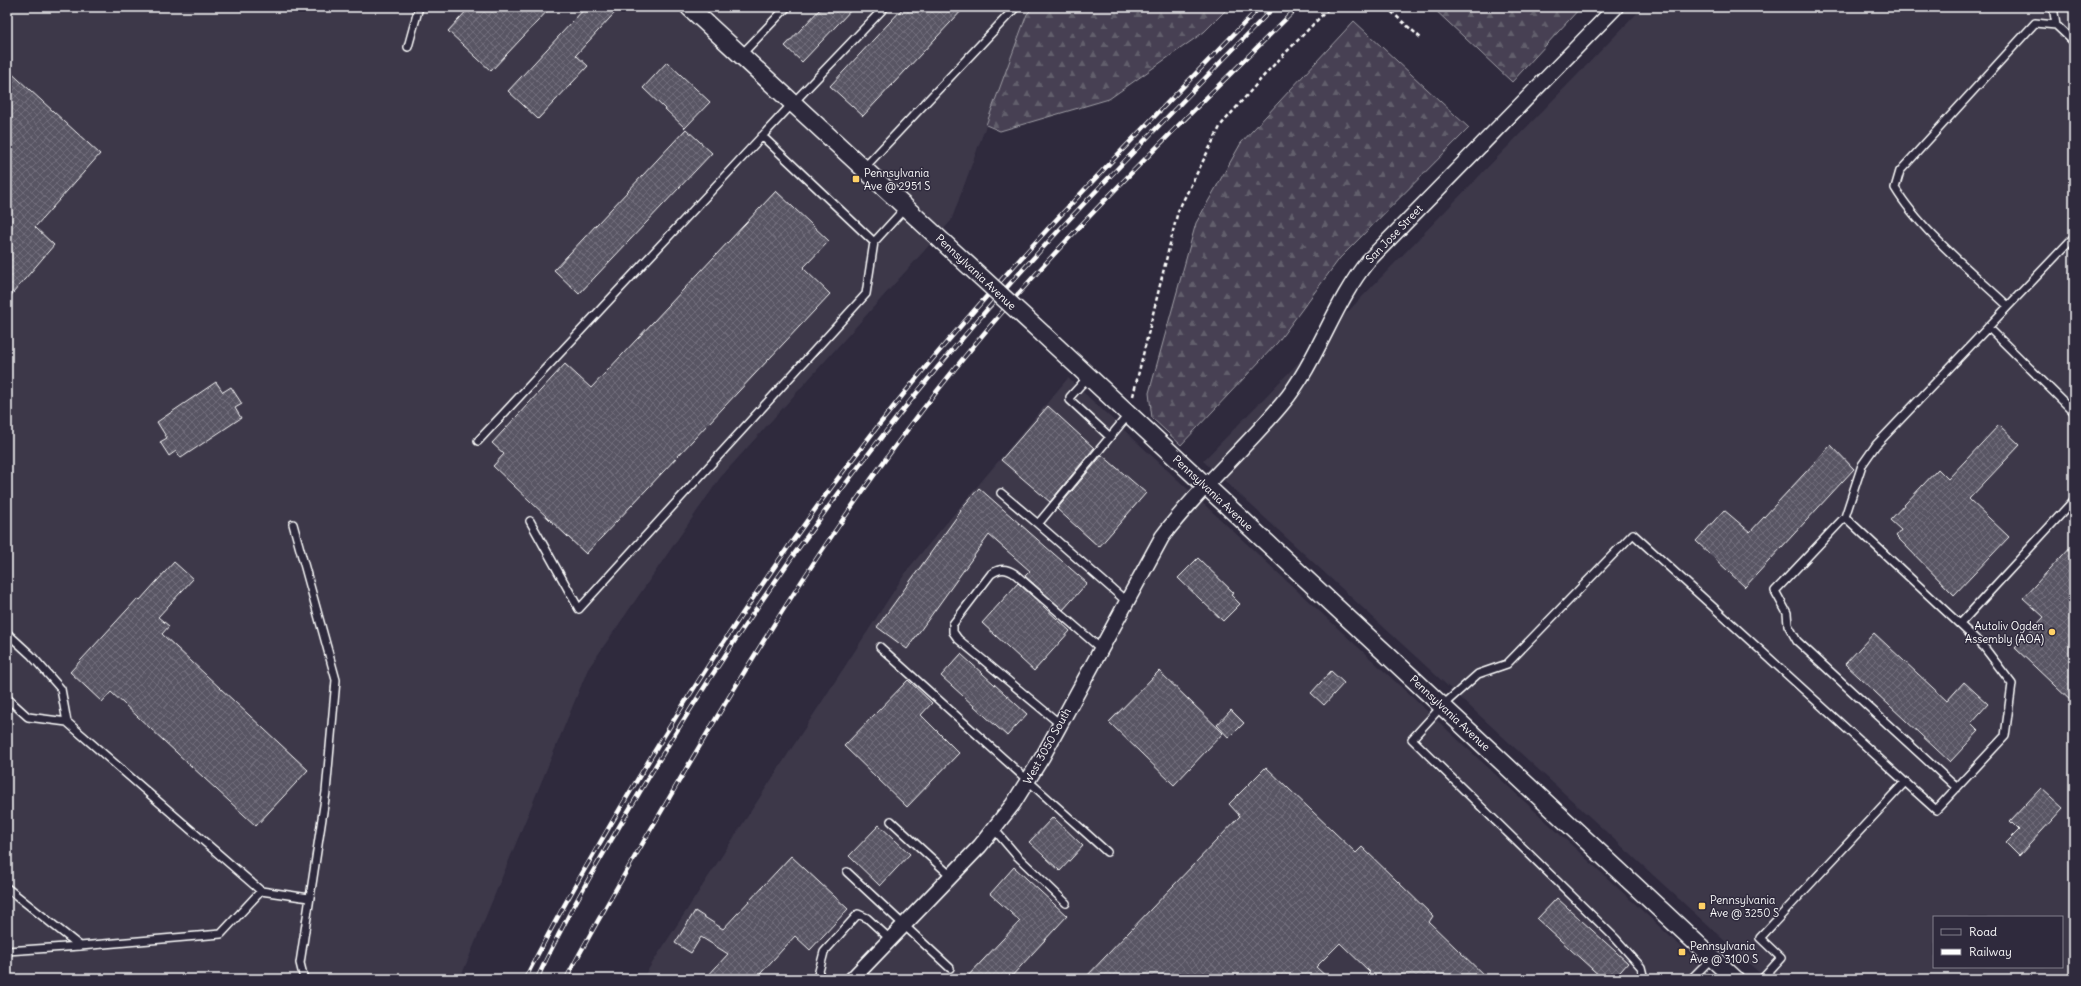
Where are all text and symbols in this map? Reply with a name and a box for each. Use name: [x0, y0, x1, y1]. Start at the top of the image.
place label: Pennsylvania Ave @ 2951 S: [864, 166, 930, 193]
marker: Pennsylvania Ave @ 2951 S: [851, 174, 861, 184]
street label: San Jose Street: [1363, 202, 1426, 266]
street label: Pennsylvania Avenue: [933, 231, 1019, 313]
street label: Pennsylvania Avenue: [1170, 452, 1256, 534]
place label: Autoliv Ogden Assembly (AOA): [1965, 619, 2044, 646]
marker: Autoliv Ogden Assembly (AOA): [2047, 627, 2057, 637]
street label: Pennsylvania Avenue: [1407, 672, 1493, 754]
street label: West 3050 South: [1020, 705, 1074, 787]
place label: Pennsylvania Ave @ 3250 S: [1710, 893, 1779, 920]
marker: Pennsylvania Ave @ 3250 S: [1697, 901, 1707, 911]
legend: [1933, 916, 2063, 968]
text: Road: [1969, 924, 1997, 939]
place label: Pennsylvania Ave @ 3100 S: [1690, 939, 1758, 966]
text: Railway: [1969, 944, 2012, 959]
marker: Pennsylvania Ave @ 3100 S: [1677, 947, 1687, 957]

